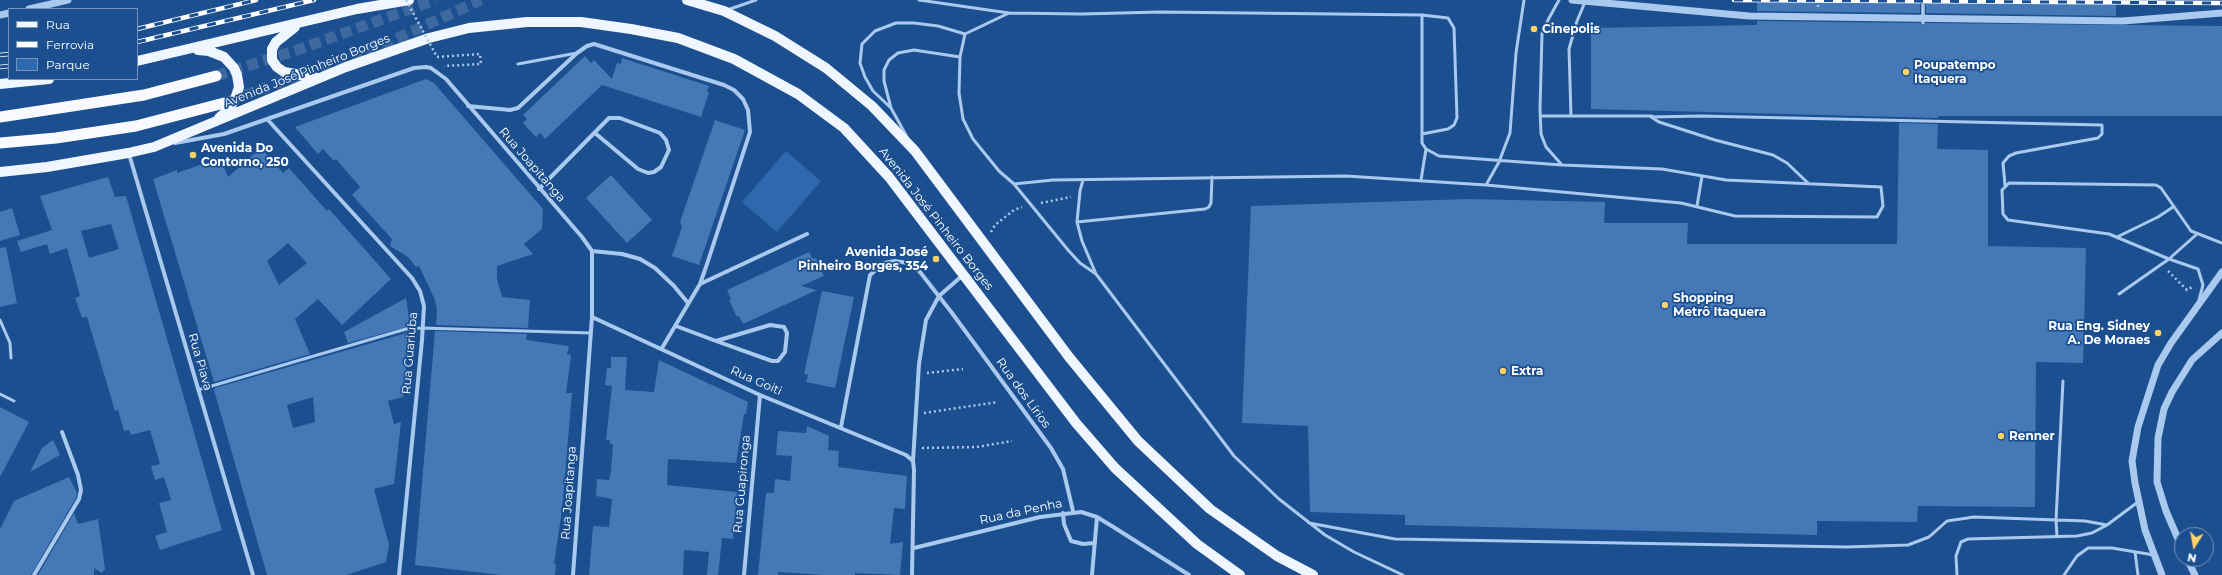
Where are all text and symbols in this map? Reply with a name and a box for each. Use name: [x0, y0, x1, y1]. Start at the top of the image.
legend: [8, 8, 138, 80]
text: Rua: [46, 17, 70, 32]
place label: Cinepolis: [1542, 22, 1600, 36]
marker: Cinepolis: [1529, 24, 1539, 34]
street label: Avenida José Pinheiro Borges: [222, 31, 392, 111]
text: Ferrovia: [46, 37, 94, 52]
text: Parque: [46, 57, 90, 72]
place label: Poupatempo Itaquera: [1914, 58, 1996, 86]
marker: Poupatempo Itaquera: [1901, 67, 1911, 77]
street label: Rua Joapitanga: [496, 125, 568, 205]
place label: Avenida Do Contorno, 250: [201, 141, 289, 169]
street label: Avenida José Pinheiro Borges: [876, 145, 996, 293]
marker: Avenida Do Contorno, 250: [188, 150, 198, 160]
place label: Avenida José Pinheiro Borges, 354: [798, 245, 928, 273]
marker: Avenida José Pinheiro Borges, 354: [931, 254, 941, 264]
place label: Shopping Metrô Itaquera: [1673, 291, 1766, 319]
marker: Shopping Metrô Itaquera: [1660, 300, 1670, 310]
street label: Rua Guariuba: [399, 311, 421, 395]
place label: Rua Eng. Sidney A. De Moraes: [2048, 319, 2150, 347]
marker: Rua Eng. Sidney A. De Moraes: [2153, 328, 2163, 338]
street label: Rua Piava: [185, 332, 215, 392]
street label: Rua dos Lírios: [993, 355, 1053, 431]
street label: Rua Goiti: [728, 363, 784, 399]
place label: Extra: [1511, 364, 1543, 378]
marker: Extra: [1498, 366, 1508, 376]
place label: Renner: [2009, 429, 2055, 443]
marker: Renner: [1996, 431, 2006, 441]
street label: Rua Guapironga: [731, 434, 753, 534]
street label: Rua Joapitanga: [559, 446, 579, 540]
street label: Rua da Penha: [978, 496, 1064, 528]
north arrow: [2174, 527, 2214, 567]
text: N: [2186, 550, 2198, 566]

